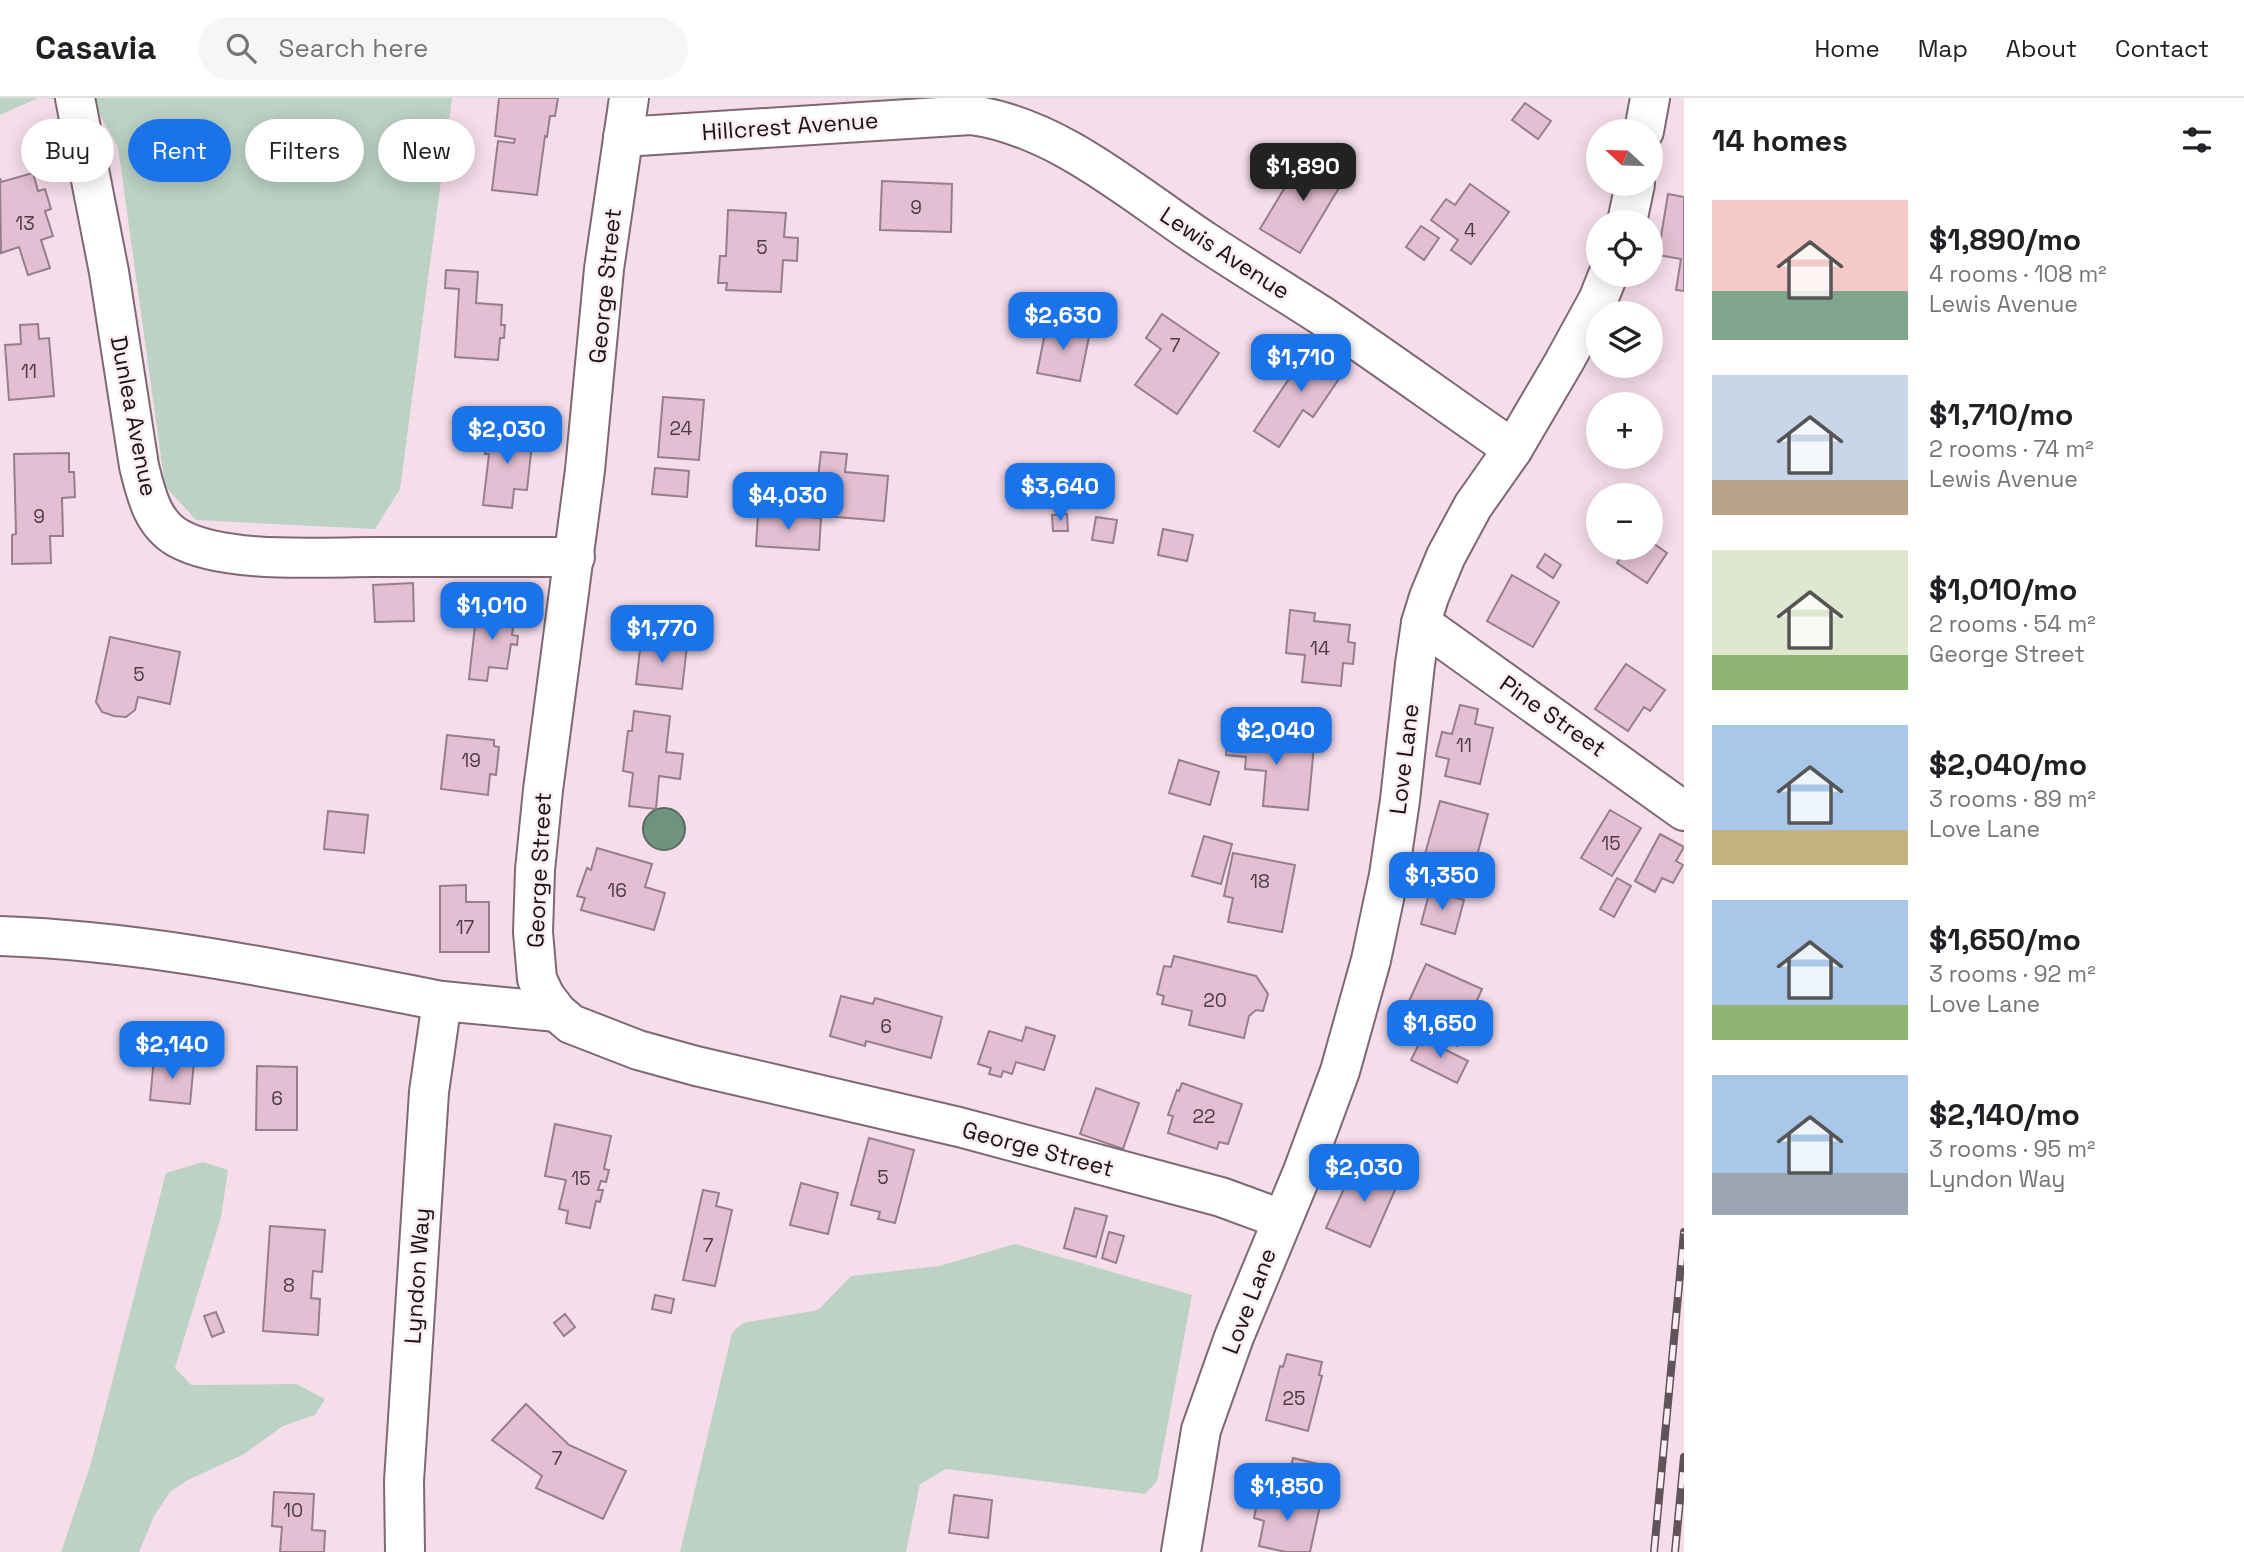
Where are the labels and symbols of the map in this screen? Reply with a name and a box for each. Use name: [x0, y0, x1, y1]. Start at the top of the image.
street label: Hillcrest Avenue: [701, 105, 879, 147]
north arrow: [1586, 119, 1662, 196]
pin: $1,890: [1246, 144, 1360, 203]
house number: 9: [910, 195, 922, 220]
street label: Lewis Avenue: [1154, 200, 1296, 306]
street label: George Street: [582, 207, 628, 365]
house number: 13: [15, 211, 35, 236]
house number: 4: [1464, 218, 1476, 243]
house number: 5: [756, 235, 768, 260]
pin: $2,630: [1006, 292, 1120, 352]
street label: Dunlea Avenue: [104, 333, 164, 499]
house number: 7: [1170, 333, 1181, 358]
pin: $1,710: [1244, 334, 1358, 394]
house number: 11: [21, 359, 37, 384]
pin: $2,030: [450, 406, 564, 466]
house number: 24: [670, 416, 693, 441]
pin: $3,640: [1003, 464, 1117, 523]
pin: $4,030: [731, 472, 845, 532]
house number: 9: [33, 504, 45, 529]
pin: $1,010: [435, 582, 549, 642]
pin: $1,770: [605, 606, 719, 665]
house number: 14: [1310, 636, 1330, 661]
house number: 5: [133, 662, 145, 687]
street label: Pine Street: [1494, 668, 1612, 764]
street label: Love Lane: [1382, 702, 1426, 816]
pin: $2,040: [1219, 708, 1333, 767]
house number: 11: [1456, 733, 1472, 758]
house number: 19: [461, 748, 481, 773]
street label: George Street: [520, 791, 558, 949]
house number: 15: [1601, 831, 1621, 856]
pin: $1,350: [1385, 852, 1499, 912]
house number: 18: [1250, 869, 1270, 894]
house number: 16: [607, 878, 627, 903]
house number: 17: [456, 915, 475, 940]
house number: 20: [1203, 988, 1227, 1013]
pin: $1,650: [1383, 1000, 1497, 1060]
house number: 6: [880, 1014, 892, 1039]
pin: $2,140: [115, 1021, 229, 1081]
house number: 6: [271, 1086, 283, 1111]
house number: 22: [1193, 1104, 1215, 1129]
street label: George Street: [959, 1114, 1117, 1184]
pin: $2,030: [1307, 1144, 1421, 1204]
house number: 5: [877, 1165, 889, 1190]
house number: 15: [571, 1166, 591, 1191]
street label: Lyndon Way: [397, 1207, 437, 1345]
house number: 7: [703, 1233, 714, 1258]
street label: Love Lane: [1215, 1244, 1283, 1358]
house number: 8: [283, 1273, 295, 1298]
house number: 25: [1283, 1386, 1305, 1411]
house number: 7: [552, 1446, 563, 1471]
pin: $1,850: [1230, 1464, 1344, 1523]
house number: 10: [283, 1498, 303, 1523]

